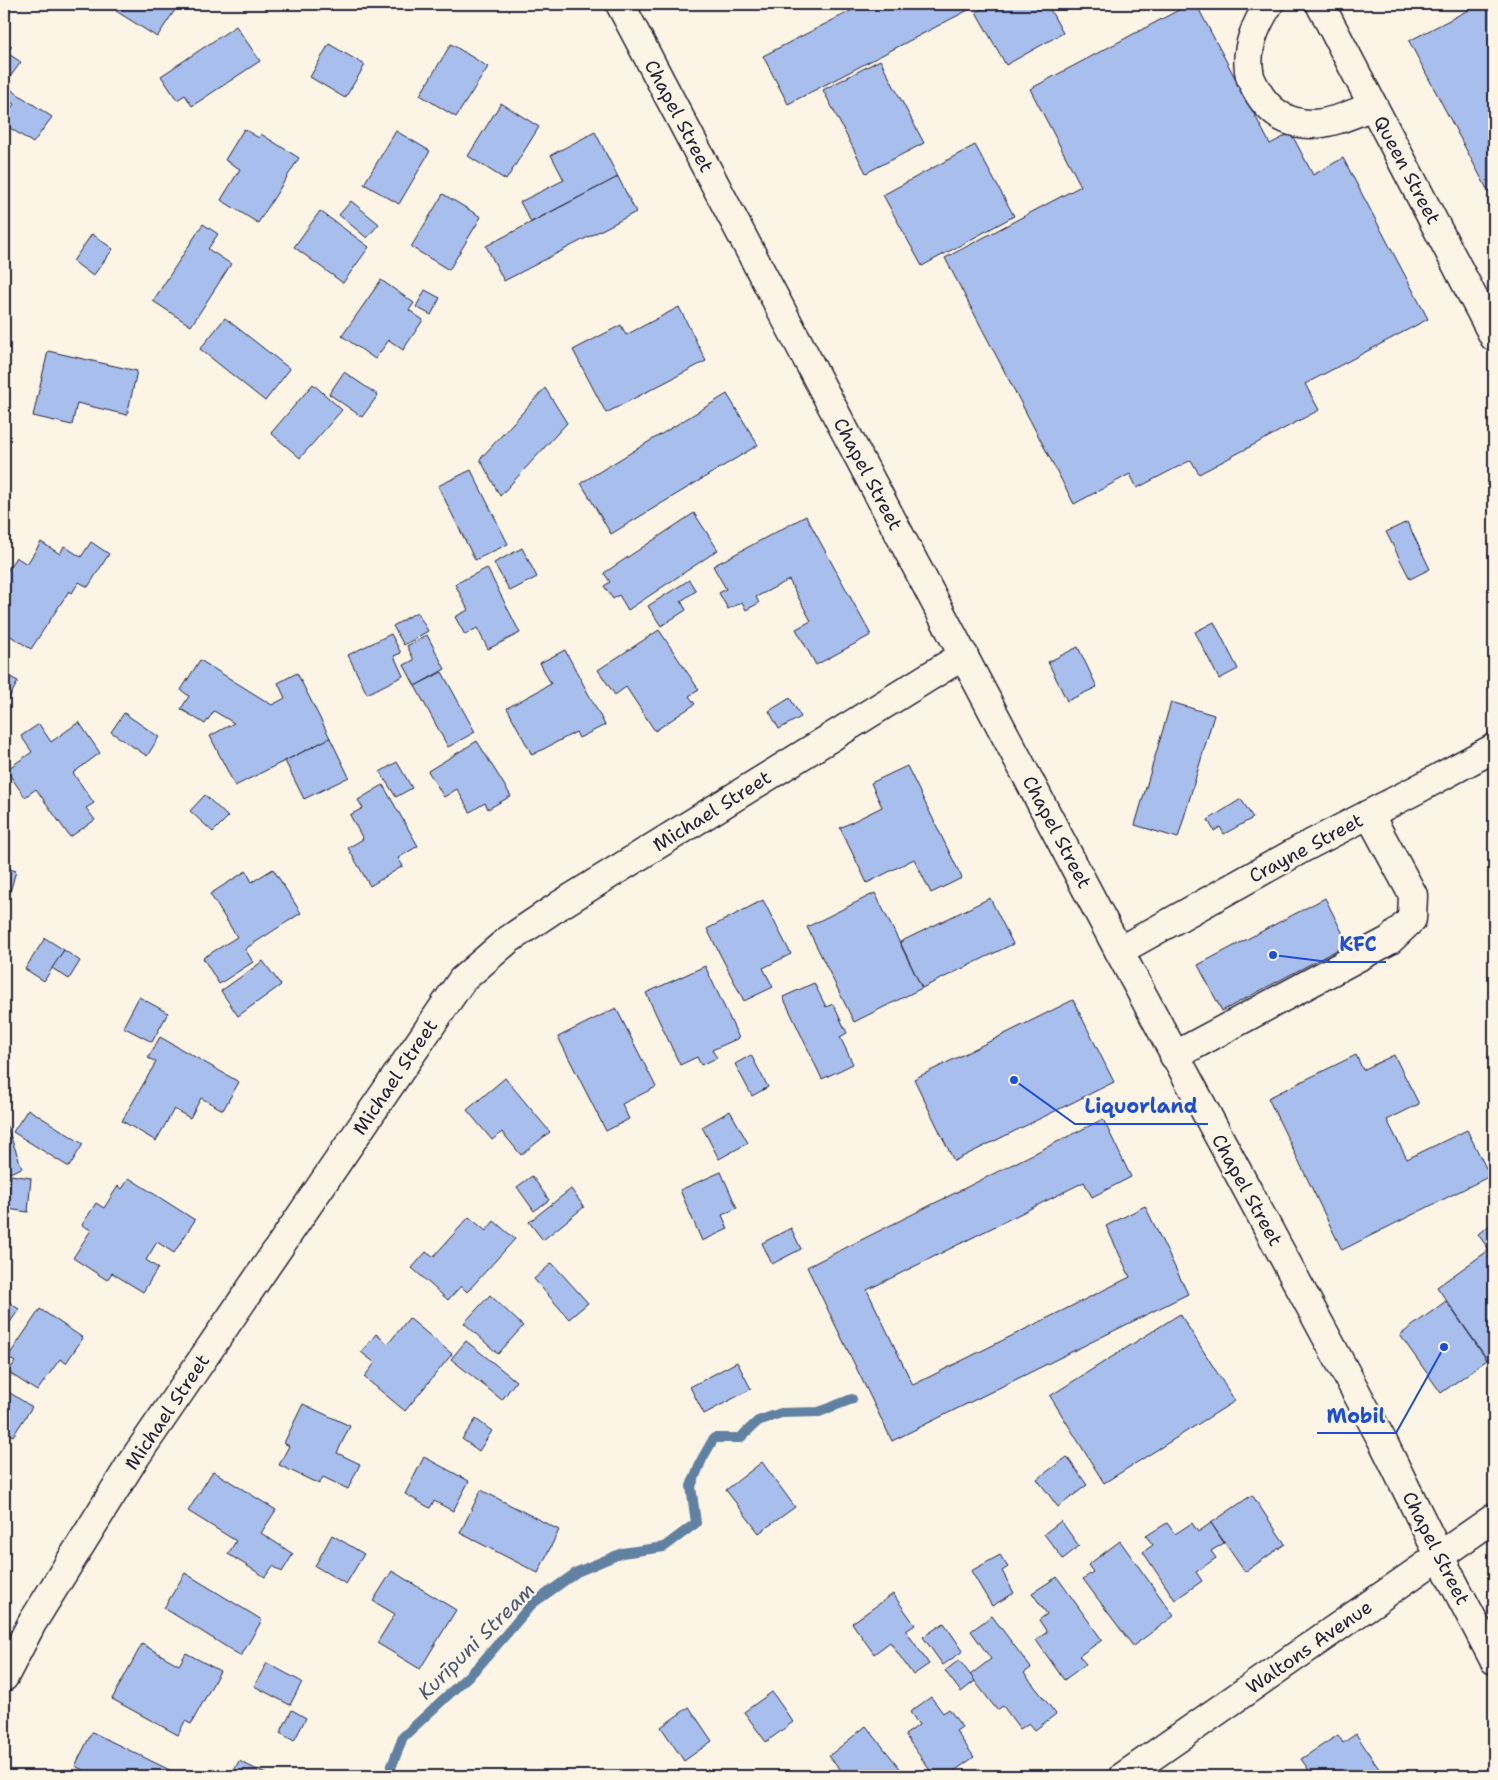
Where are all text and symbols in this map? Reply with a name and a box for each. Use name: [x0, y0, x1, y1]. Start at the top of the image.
street label: Chapel Street: [639, 55, 719, 177]
street label: Queen Street: [1368, 111, 1446, 229]
street label: Chapel Street: [828, 413, 908, 535]
street label: Michael Street: [648, 765, 776, 857]
street label: Chapel Street: [1017, 771, 1097, 893]
street label: Crayne Street: [1245, 807, 1367, 889]
callout: KFC: [1329, 927, 1386, 962]
text: KFC: [1339, 931, 1377, 957]
street label: Michael Street: [347, 1014, 443, 1140]
callout: Liquorland: [1075, 1089, 1208, 1124]
text: Liquorland: [1085, 1093, 1198, 1119]
street label: Chapel Street: [1206, 1130, 1288, 1250]
street label: Michael Street: [119, 1349, 215, 1475]
callout: Mobil: [1317, 1398, 1396, 1433]
text: Mobil: [1327, 1403, 1386, 1429]
street label: Chapel Street: [1397, 1487, 1475, 1609]
water label: Kurīpuni Stream: [412, 1577, 540, 1705]
street label: Waltons Avenue: [1241, 1594, 1377, 1700]

